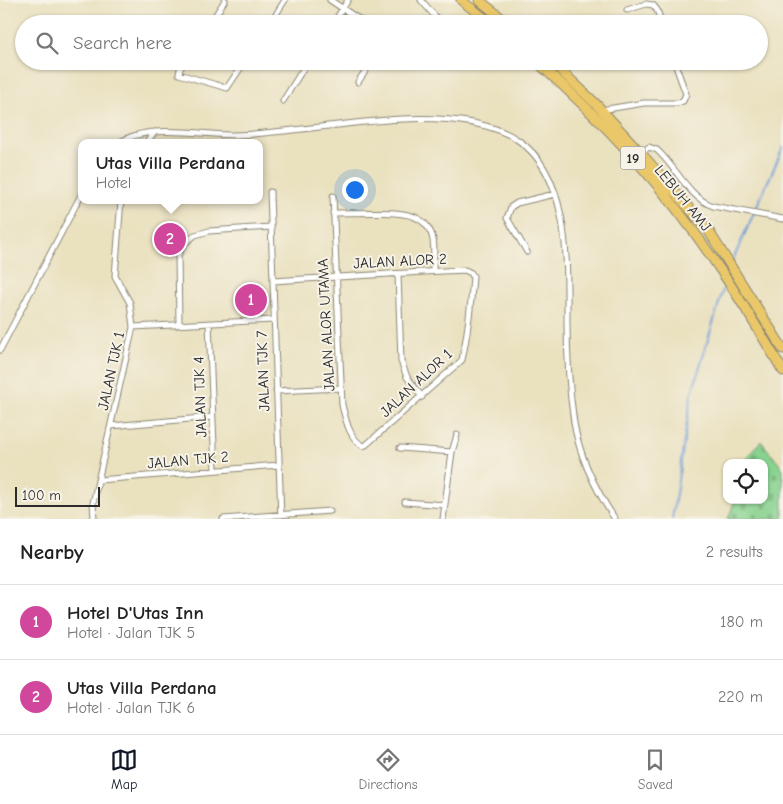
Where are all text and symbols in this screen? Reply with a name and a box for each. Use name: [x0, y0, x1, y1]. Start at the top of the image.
search box: [15, 15, 768, 70]
icon: search: [33, 29, 61, 57]
text: Search here: [73, 32, 172, 54]
popup: [78, 139, 263, 204]
road number: 19: [620, 146, 646, 170]
text: Utas Villa Perdana: [96, 152, 245, 174]
street label: LEBUH AMJ: [651, 161, 715, 235]
text: Hotel: [96, 174, 131, 192]
your location: [342, 177, 368, 203]
pin: 2: [154, 220, 186, 258]
street label: JALAN ALOR 2: [353, 250, 447, 272]
street label: JALAN ALOR UTAMA: [314, 258, 338, 392]
pin: 1: [235, 281, 267, 319]
street label: JALAN TJK 1: [94, 330, 128, 412]
street label: JALAN TJK 7: [253, 330, 273, 412]
street label: JALAN ALOR 1: [376, 345, 456, 421]
street label: JALAN TJK 4: [190, 356, 210, 438]
street label: JALAN TJK 2: [147, 447, 229, 473]
map controls: [723, 459, 768, 504]
button: locate: [723, 459, 768, 504]
scale bar: [15, 484, 100, 507]
text: 100 m: [22, 487, 61, 504]
text: Nearby: [20, 540, 84, 564]
text: 2 results: [706, 543, 763, 561]
text: Hotel D'Utas Inn: [67, 602, 204, 624]
text: 1: [33, 613, 39, 631]
text: 180 m: [720, 613, 763, 631]
text: Hotel · Jalan TJK 5: [67, 624, 195, 642]
text: Utas Villa Perdana: [67, 677, 217, 699]
text: 2: [32, 688, 40, 706]
text: 220 m: [718, 688, 763, 706]
text: Hotel · Jalan TJK 6: [67, 699, 195, 717]
tab: Map: [110, 746, 138, 793]
tab: Directions: [358, 746, 418, 793]
tab: Saved: [638, 746, 673, 793]

